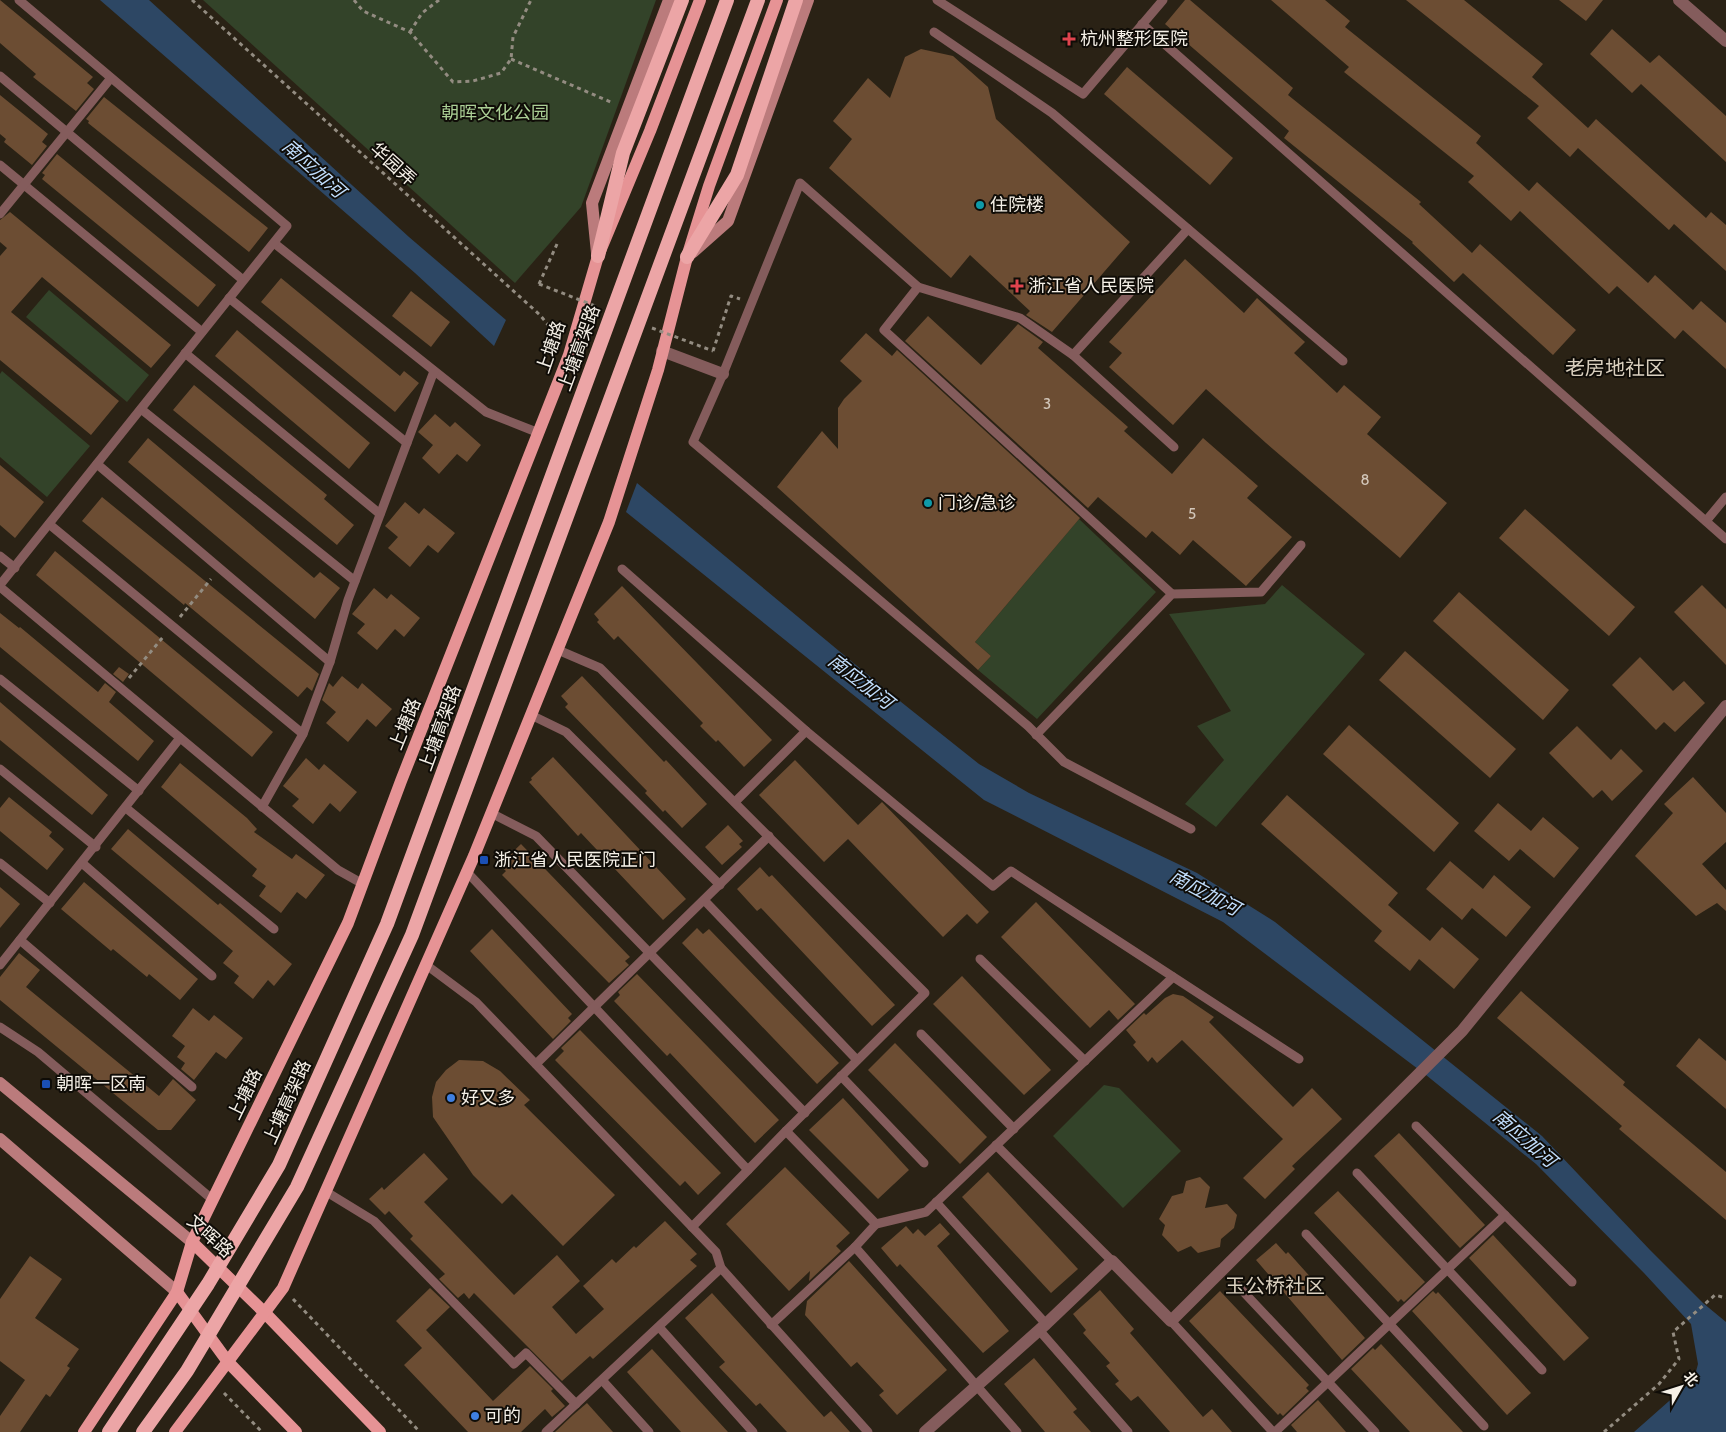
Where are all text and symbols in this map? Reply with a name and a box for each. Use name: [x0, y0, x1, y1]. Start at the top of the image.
place label: 杭州整形医院: [1080, 28, 1188, 50]
marker: 杭州整形医院: [1062, 32, 1076, 46]
park label: 朝晖文化公园: [441, 102, 549, 124]
water label: 南应加河: [278, 134, 353, 205]
street label: 华园弄: [366, 138, 420, 190]
place label: 住院楼: [990, 194, 1044, 216]
marker: 住院楼: [974, 199, 986, 211]
place label: 浙江省人民医院: [1028, 275, 1154, 297]
marker: 浙江省人民医院: [1010, 279, 1024, 293]
street label: 上塘高架路: [553, 302, 605, 394]
street label: 上塘路: [532, 318, 570, 376]
district label: 老房地社区: [1565, 356, 1665, 380]
house number: 3: [1043, 395, 1051, 413]
house number: 8: [1360, 471, 1370, 489]
place label: 门诊/急诊: [938, 492, 1016, 514]
marker: 门诊/急诊: [922, 497, 934, 509]
house number: 5: [1188, 505, 1196, 523]
water label: 南应加河: [824, 649, 901, 716]
street label: 上塘高架路: [414, 682, 466, 774]
street label: 上塘路: [385, 695, 425, 753]
place label: 浙江省人民医院正门: [494, 849, 656, 871]
marker: 浙江省人民医院正门: [478, 854, 490, 866]
water label: 南应加河: [1166, 864, 1247, 922]
street label: 上塘高架路: [259, 1056, 315, 1148]
street label: 上塘路: [223, 1065, 267, 1123]
place label: 朝晖一区南: [56, 1073, 146, 1095]
marker: 朝晖一区南: [40, 1078, 52, 1090]
place label: 好又多: [461, 1087, 515, 1109]
marker: 好又多: [445, 1092, 457, 1104]
water label: 南应加河: [1488, 1105, 1564, 1175]
street label: 文晖路: [183, 1210, 237, 1262]
district label: 玉公桥社区: [1225, 1274, 1325, 1298]
north arrow: [1656, 1362, 1706, 1412]
text: 北: [1680, 1368, 1703, 1390]
place label: 可的: [485, 1405, 521, 1427]
marker: 可的: [469, 1410, 481, 1422]

